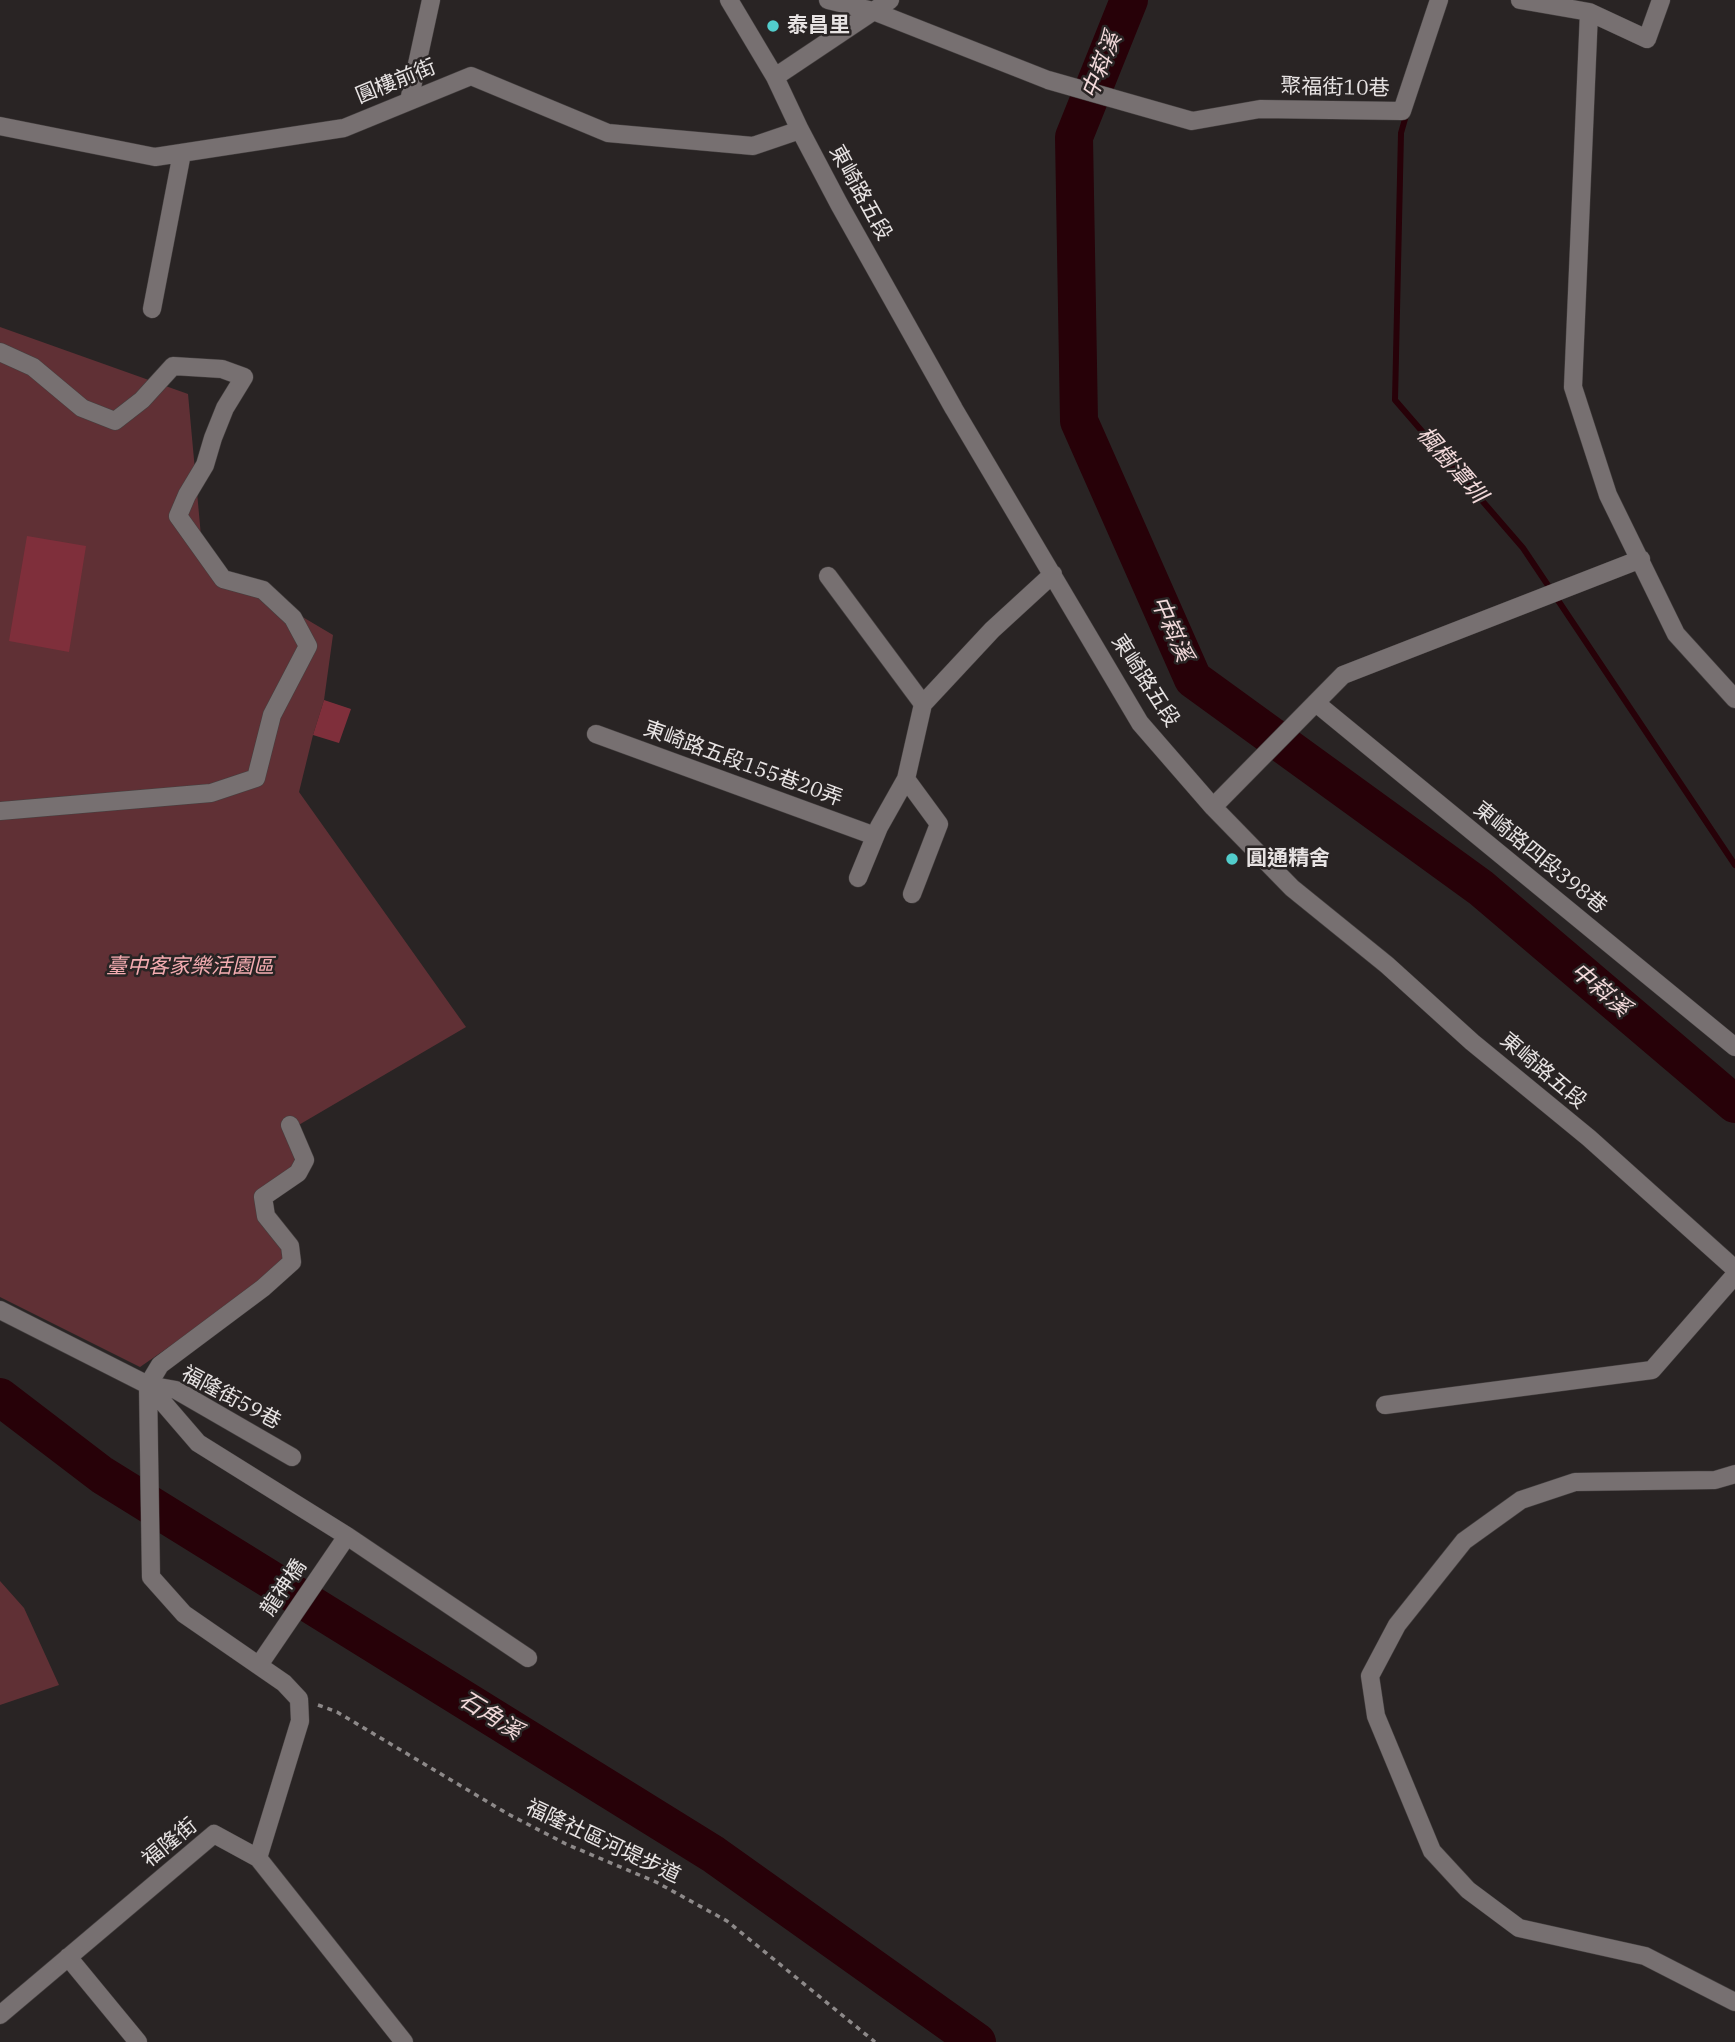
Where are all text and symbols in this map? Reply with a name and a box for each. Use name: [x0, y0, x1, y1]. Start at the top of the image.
place label: 泰昌里: [787, 13, 850, 39]
marker: 泰昌里: [765, 18, 781, 34]
water label: 中嵙溪: [1076, 29, 1128, 103]
street label: 圓樓前街: [352, 55, 440, 109]
street label: 聚福街10巷: [1280, 74, 1390, 102]
street label: 東崎路五段: [824, 141, 896, 245]
water label: 楓樹潭圳: [1410, 421, 1492, 509]
water label: 中嵙溪: [1144, 592, 1198, 666]
street label: 東崎路五段: [1106, 630, 1184, 732]
street label: 東崎路五段155巷20弄: [640, 716, 846, 812]
street label: 東崎路四段398巷: [1468, 797, 1612, 919]
place label: 圓通精舍: [1246, 846, 1330, 872]
marker: 圓通精舍: [1224, 851, 1240, 867]
park label: 臺中客家樂活園區: [106, 954, 274, 980]
water label: 中嵙溪: [1565, 957, 1635, 1023]
street label: 東崎路五段: [1495, 1028, 1591, 1114]
street label: 福隆街59巷: [177, 1361, 285, 1435]
street label: 龍神橋: [256, 1555, 312, 1621]
water label: 石角溪: [453, 1686, 527, 1746]
street label: 福隆社區河堤步道: [522, 1795, 684, 1889]
street label: 福隆街: [138, 1813, 202, 1873]

